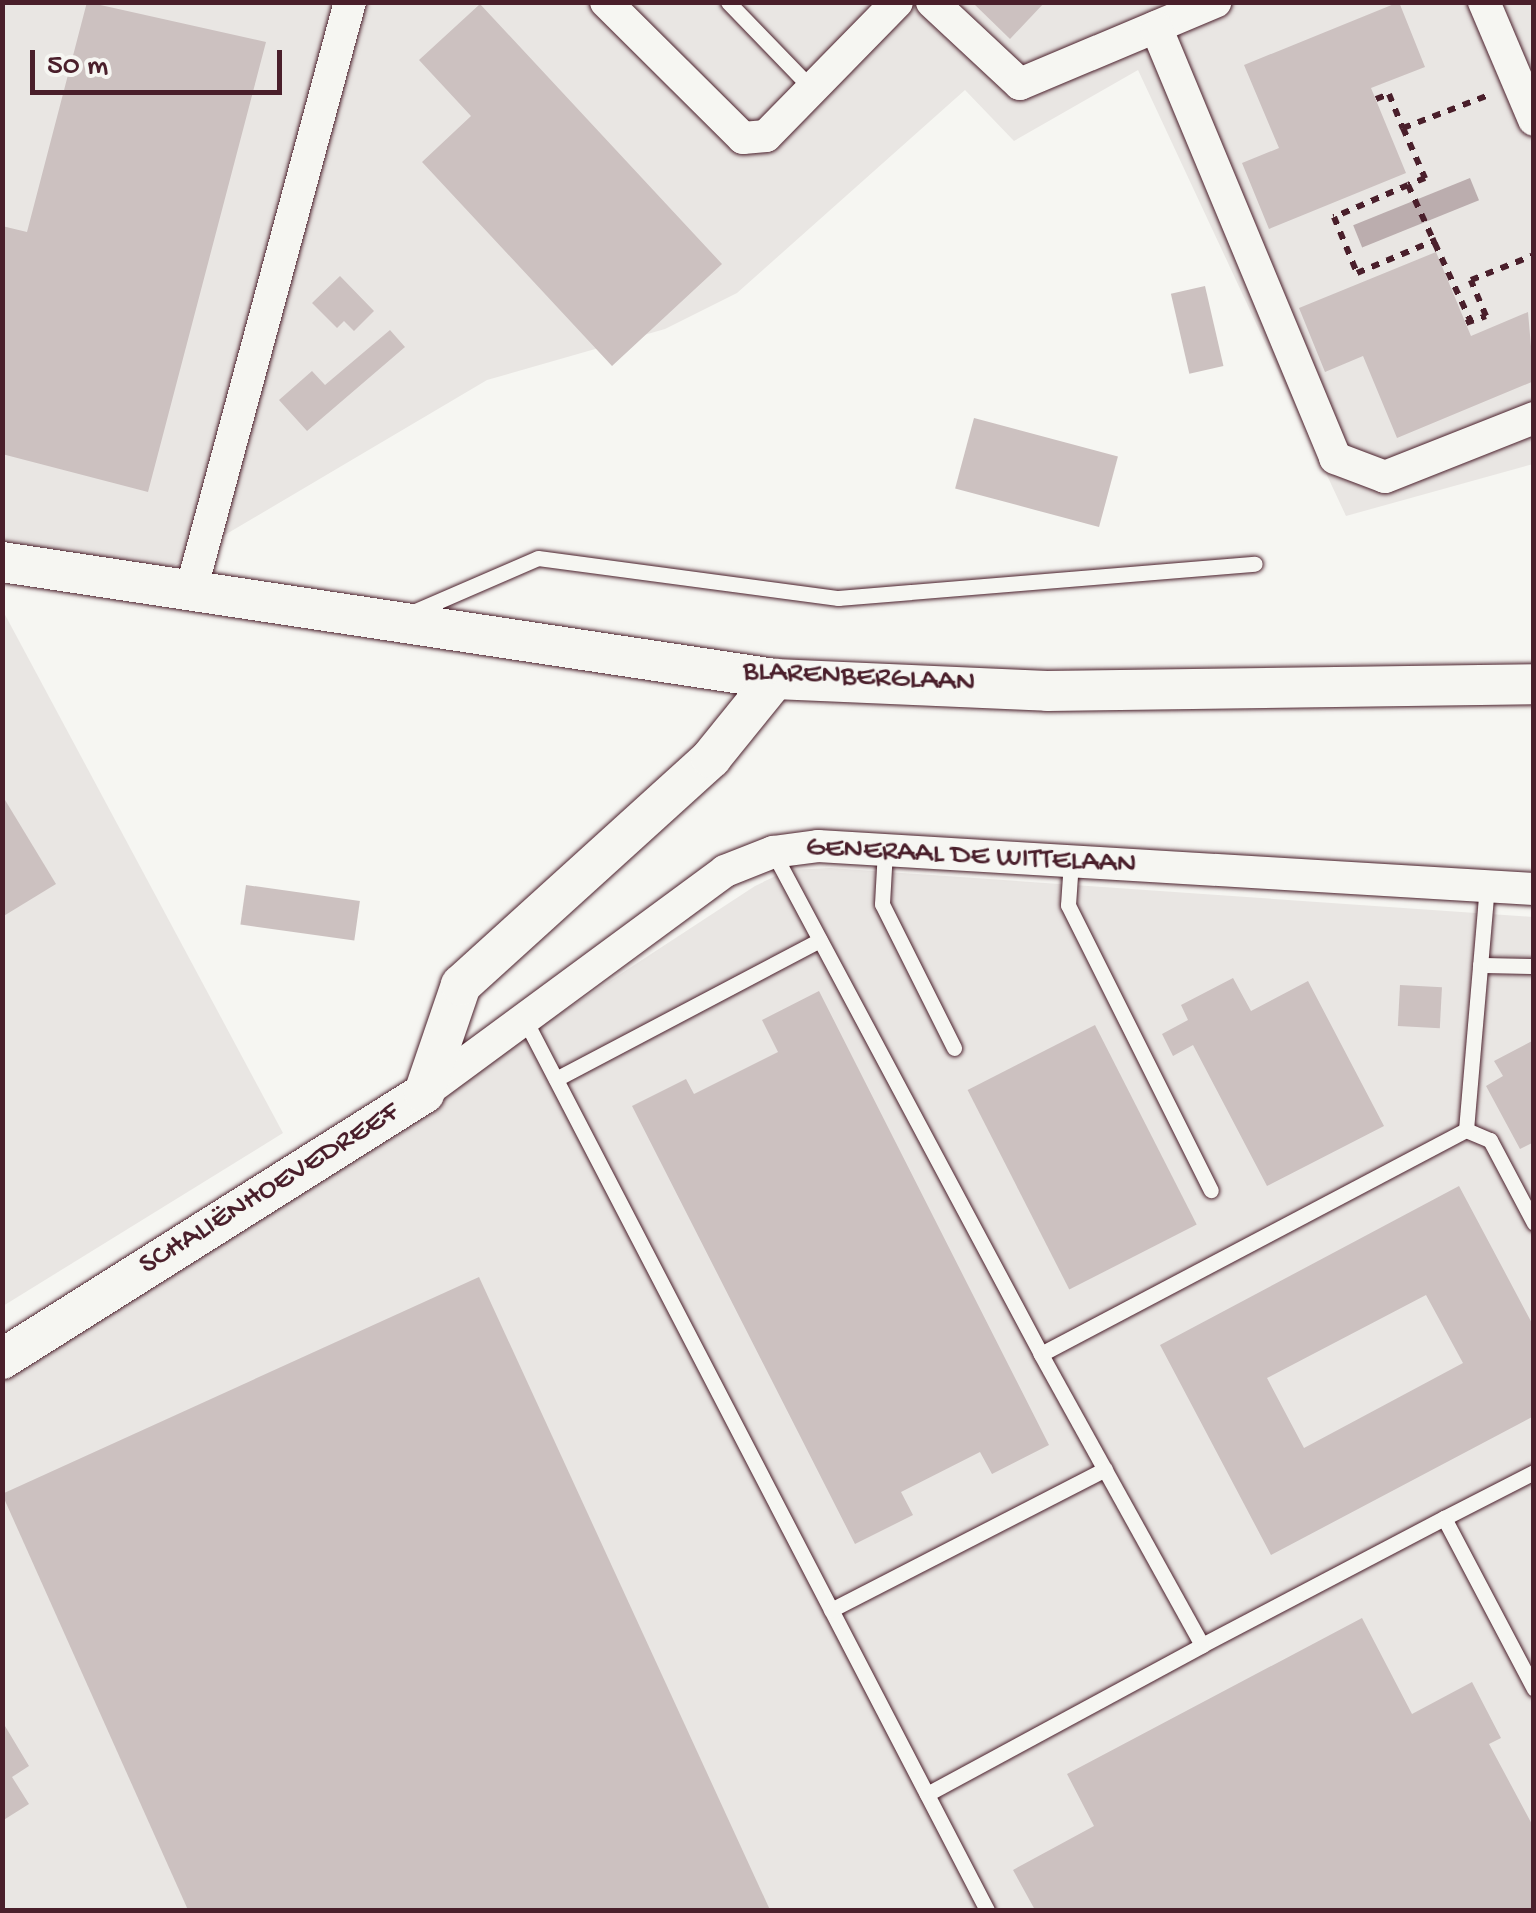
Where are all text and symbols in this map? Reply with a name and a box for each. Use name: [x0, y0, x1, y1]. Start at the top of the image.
scale bar: [35, 30, 288, 92]
text: 50 m: [47, 50, 108, 85]
street label: BLARENBERGLAAN: [742, 655, 976, 703]
street label: GENERAAL DE WITTELAAN: [805, 831, 1137, 885]
street label: SCHALIËNHOEVEDREEF: [134, 1096, 406, 1284]

